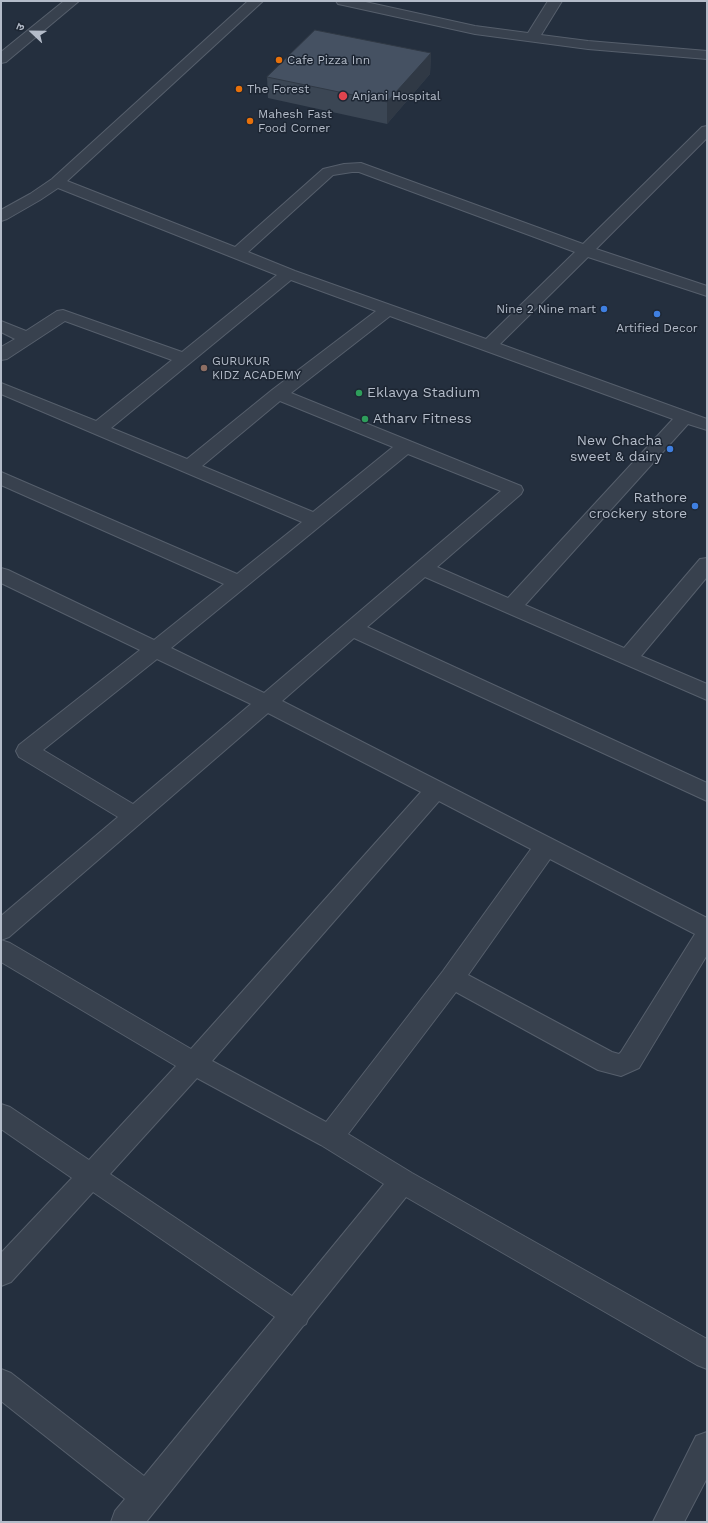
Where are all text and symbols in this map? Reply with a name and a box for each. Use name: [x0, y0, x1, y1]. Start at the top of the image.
north arrow: [12, 12, 52, 52]
text: उ: [13, 22, 28, 33]
place label: Cafe Pizza Inn: [287, 53, 370, 67]
marker: Cafe Pizza Inn: [274, 55, 284, 65]
place label: The Forest: [247, 82, 309, 96]
marker: The Forest: [234, 84, 244, 94]
place label: Anjani Hospital: [352, 89, 440, 103]
marker: Anjani Hospital: [337, 90, 349, 102]
place label: Mahesh Fast Food Corner: [258, 107, 332, 135]
marker: Mahesh Fast Food Corner: [245, 116, 255, 126]
place label: Nine 2 Nine mart: [496, 302, 596, 316]
marker: Nine 2 Nine mart: [599, 304, 609, 314]
marker: Artified Decor: [652, 309, 662, 319]
place label: Artified Decor: [616, 321, 698, 335]
place label: GURUKUR KIDZ ACADEMY: [212, 354, 301, 382]
marker: GURUKUR KIDZ ACADEMY: [199, 363, 209, 373]
place label: Eklavya Stadium: [367, 385, 480, 401]
marker: Eklavya Stadium: [354, 388, 364, 398]
place label: Atharv Fitness: [373, 411, 472, 427]
marker: Atharv Fitness: [360, 414, 370, 424]
place label: New Chacha sweet & dairy: [570, 433, 662, 466]
marker: New Chacha sweet & dairy: [665, 444, 675, 454]
place label: Rathore crockery store: [589, 490, 687, 522]
marker: Rathore crockery store: [690, 501, 700, 511]

